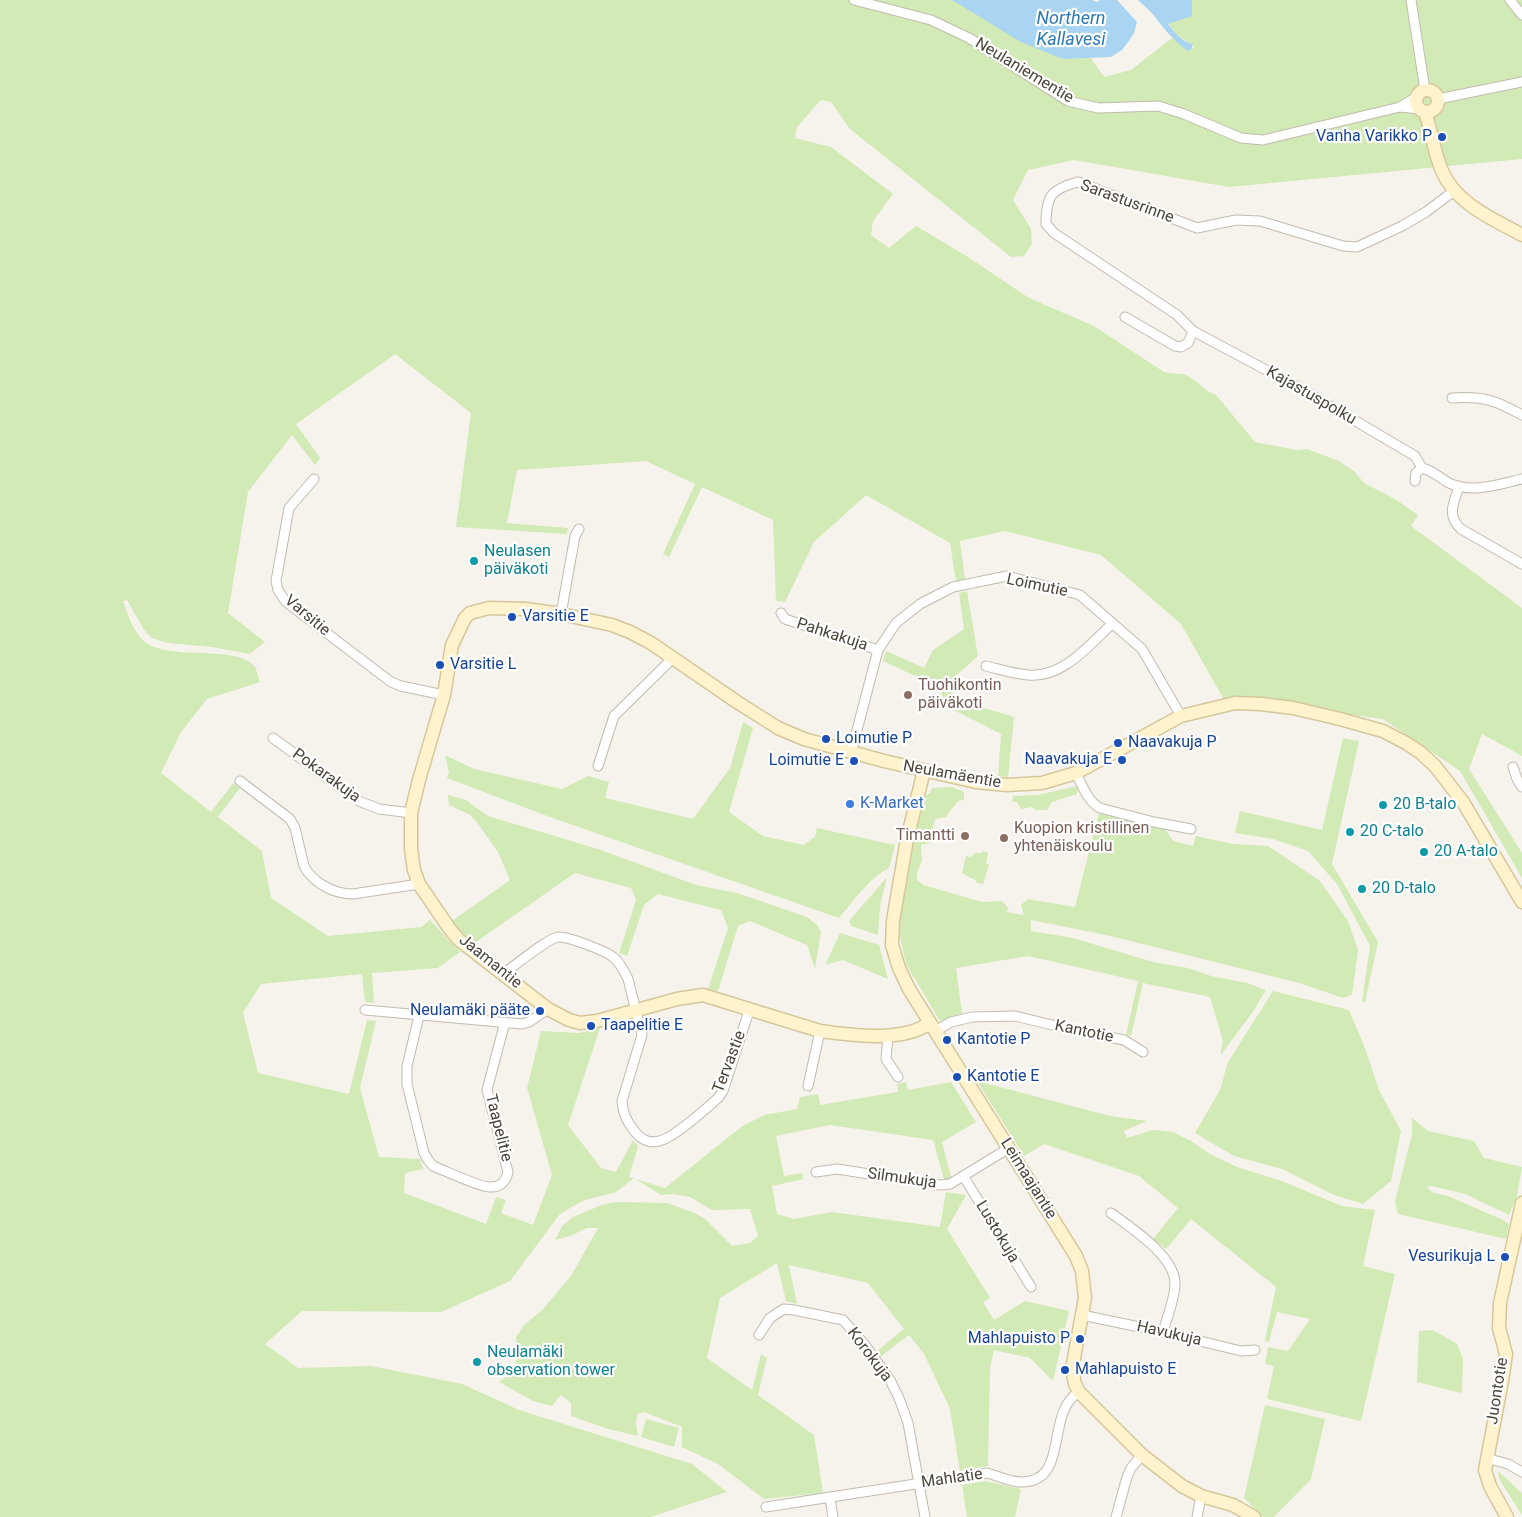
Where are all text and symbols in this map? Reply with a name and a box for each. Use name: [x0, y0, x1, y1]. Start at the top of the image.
water label: Northern Kallavesi: [1036, 8, 1106, 50]
street label: Neulaniementie: [971, 34, 1077, 108]
place label: Vanha Varikko P: [1316, 127, 1432, 147]
marker: Vanha Varikko P: [1436, 131, 1448, 143]
street label: Sarastusrinne: [1078, 176, 1176, 228]
street label: Kajastuspolku: [1263, 362, 1359, 430]
place label: Neulasen päiväkoti: [484, 542, 551, 580]
marker: Neulasen päiväkoti: [468, 555, 480, 567]
street label: Loimutie: [1005, 570, 1069, 602]
street label: Varsitie: [280, 591, 334, 641]
place label: Varsitie E: [522, 607, 589, 627]
marker: Varsitie E: [506, 611, 518, 623]
street label: Pahkakuja: [794, 614, 870, 656]
place label: Varsitie L: [450, 655, 516, 675]
marker: Varsitie L: [434, 659, 446, 671]
place label: Tuohikontin päiväkoti: [918, 676, 1001, 714]
marker: Tuohikontin päiväkoti: [902, 689, 914, 701]
place label: Loimutie P: [836, 729, 912, 749]
marker: Loimutie P: [820, 733, 832, 745]
place label: Naavakuja P: [1128, 733, 1217, 753]
marker: Naavakuja P: [1112, 737, 1124, 749]
street label: Pokarakuja: [288, 745, 364, 807]
place label: Naavakuja E: [1024, 750, 1112, 770]
place label: Loimutie E: [769, 751, 844, 771]
marker: Naavakuja E: [1116, 754, 1128, 766]
marker: Loimutie E: [848, 755, 860, 767]
street label: Neulamäentie: [902, 757, 1002, 793]
place label: K-Market: [860, 794, 924, 814]
place label: 20 B-talo: [1393, 795, 1456, 815]
marker: K-Market: [844, 798, 856, 810]
marker: 20 B-talo: [1377, 799, 1389, 811]
place label: Kuopion kristillinen yhtenäiskoulu: [1014, 819, 1149, 857]
place label: 20 C-talo: [1360, 822, 1424, 842]
place label: Timantti: [896, 826, 955, 846]
marker: 20 C-talo: [1344, 826, 1356, 838]
marker: Timantti: [959, 830, 971, 842]
marker: Kuopion kristillinen yhtenäiskoulu: [998, 832, 1010, 844]
place label: 20 A-talo: [1434, 842, 1498, 862]
marker: 20 A-talo: [1418, 846, 1430, 858]
place label: 20 D-talo: [1372, 879, 1436, 899]
marker: 20 D-talo: [1356, 883, 1368, 895]
street label: Jaamantie: [455, 931, 525, 993]
place label: Neulamäki pääte: [410, 1001, 530, 1021]
marker: Neulamäki pääte: [534, 1005, 546, 1017]
place label: Taapelitie E: [601, 1016, 683, 1036]
street label: Kantotie: [1053, 1016, 1115, 1048]
marker: Taapelitie E: [585, 1020, 597, 1032]
street label: Tervastie: [709, 1028, 751, 1096]
place label: Kantotie P: [957, 1030, 1030, 1050]
marker: Kantotie P: [941, 1034, 953, 1046]
place label: Kantotie E: [967, 1067, 1039, 1087]
marker: Kantotie E: [951, 1071, 963, 1083]
street label: Taapelitie: [480, 1092, 516, 1164]
street label: Leimaajantie: [996, 1135, 1060, 1223]
street label: Silmukuja: [866, 1165, 938, 1193]
street label: Lustokuja: [971, 1197, 1023, 1267]
place label: Vesurikuja L: [1408, 1247, 1495, 1267]
marker: Vesurikuja L: [1499, 1251, 1511, 1263]
street label: Havukuja: [1135, 1317, 1203, 1351]
street label: Korokuja: [842, 1324, 896, 1386]
place label: Mahlapuisto P: [968, 1329, 1070, 1349]
marker: Mahlapuisto P: [1074, 1333, 1086, 1345]
place label: Neulamäki observation tower: [487, 1343, 615, 1381]
marker: Neulamäki observation tower: [471, 1356, 483, 1368]
street label: Juontotie: [1483, 1356, 1513, 1426]
place label: Mahlapuisto E: [1075, 1360, 1176, 1380]
marker: Mahlapuisto E: [1059, 1364, 1071, 1376]
street label: Mahlatie: [920, 1465, 984, 1493]

